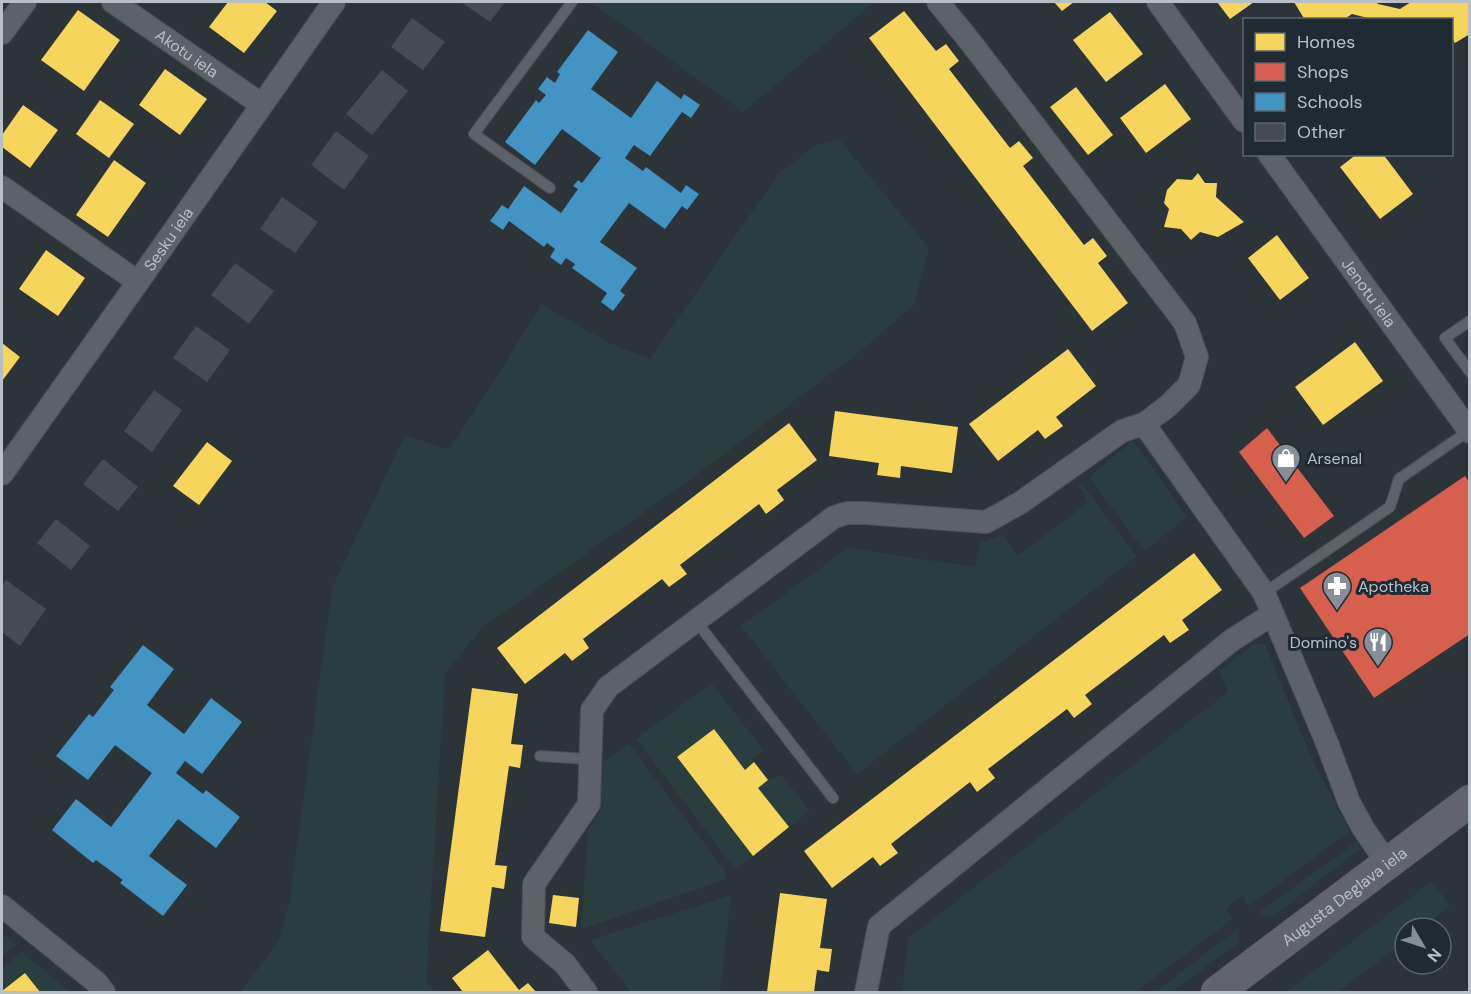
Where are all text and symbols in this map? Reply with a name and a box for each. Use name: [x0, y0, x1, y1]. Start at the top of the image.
legend: [1243, 18, 1453, 156]
street label: Akotu iela: [151, 24, 223, 83]
text: Homes: [1297, 30, 1355, 54]
text: Shops: [1297, 60, 1349, 84]
text: Schools: [1297, 90, 1362, 114]
text: Other: [1297, 120, 1346, 144]
street label: Sesku iela: [139, 203, 198, 275]
street label: Jenotu iela: [1337, 254, 1401, 332]
shop icon: Arsenal: [1270, 442, 1302, 484]
place label: Arsenal: [1307, 448, 1362, 469]
pharmacy icon: Apotheka: [1321, 570, 1353, 612]
place label: Apotheka: [1358, 576, 1429, 597]
restaurant icon: Domino's: [1362, 626, 1394, 668]
place label: Domino's: [1290, 632, 1357, 653]
street label: Augusta Deglava iela: [1277, 842, 1411, 951]
north arrow: [1393, 916, 1453, 976]
text: N: [1422, 944, 1446, 966]

